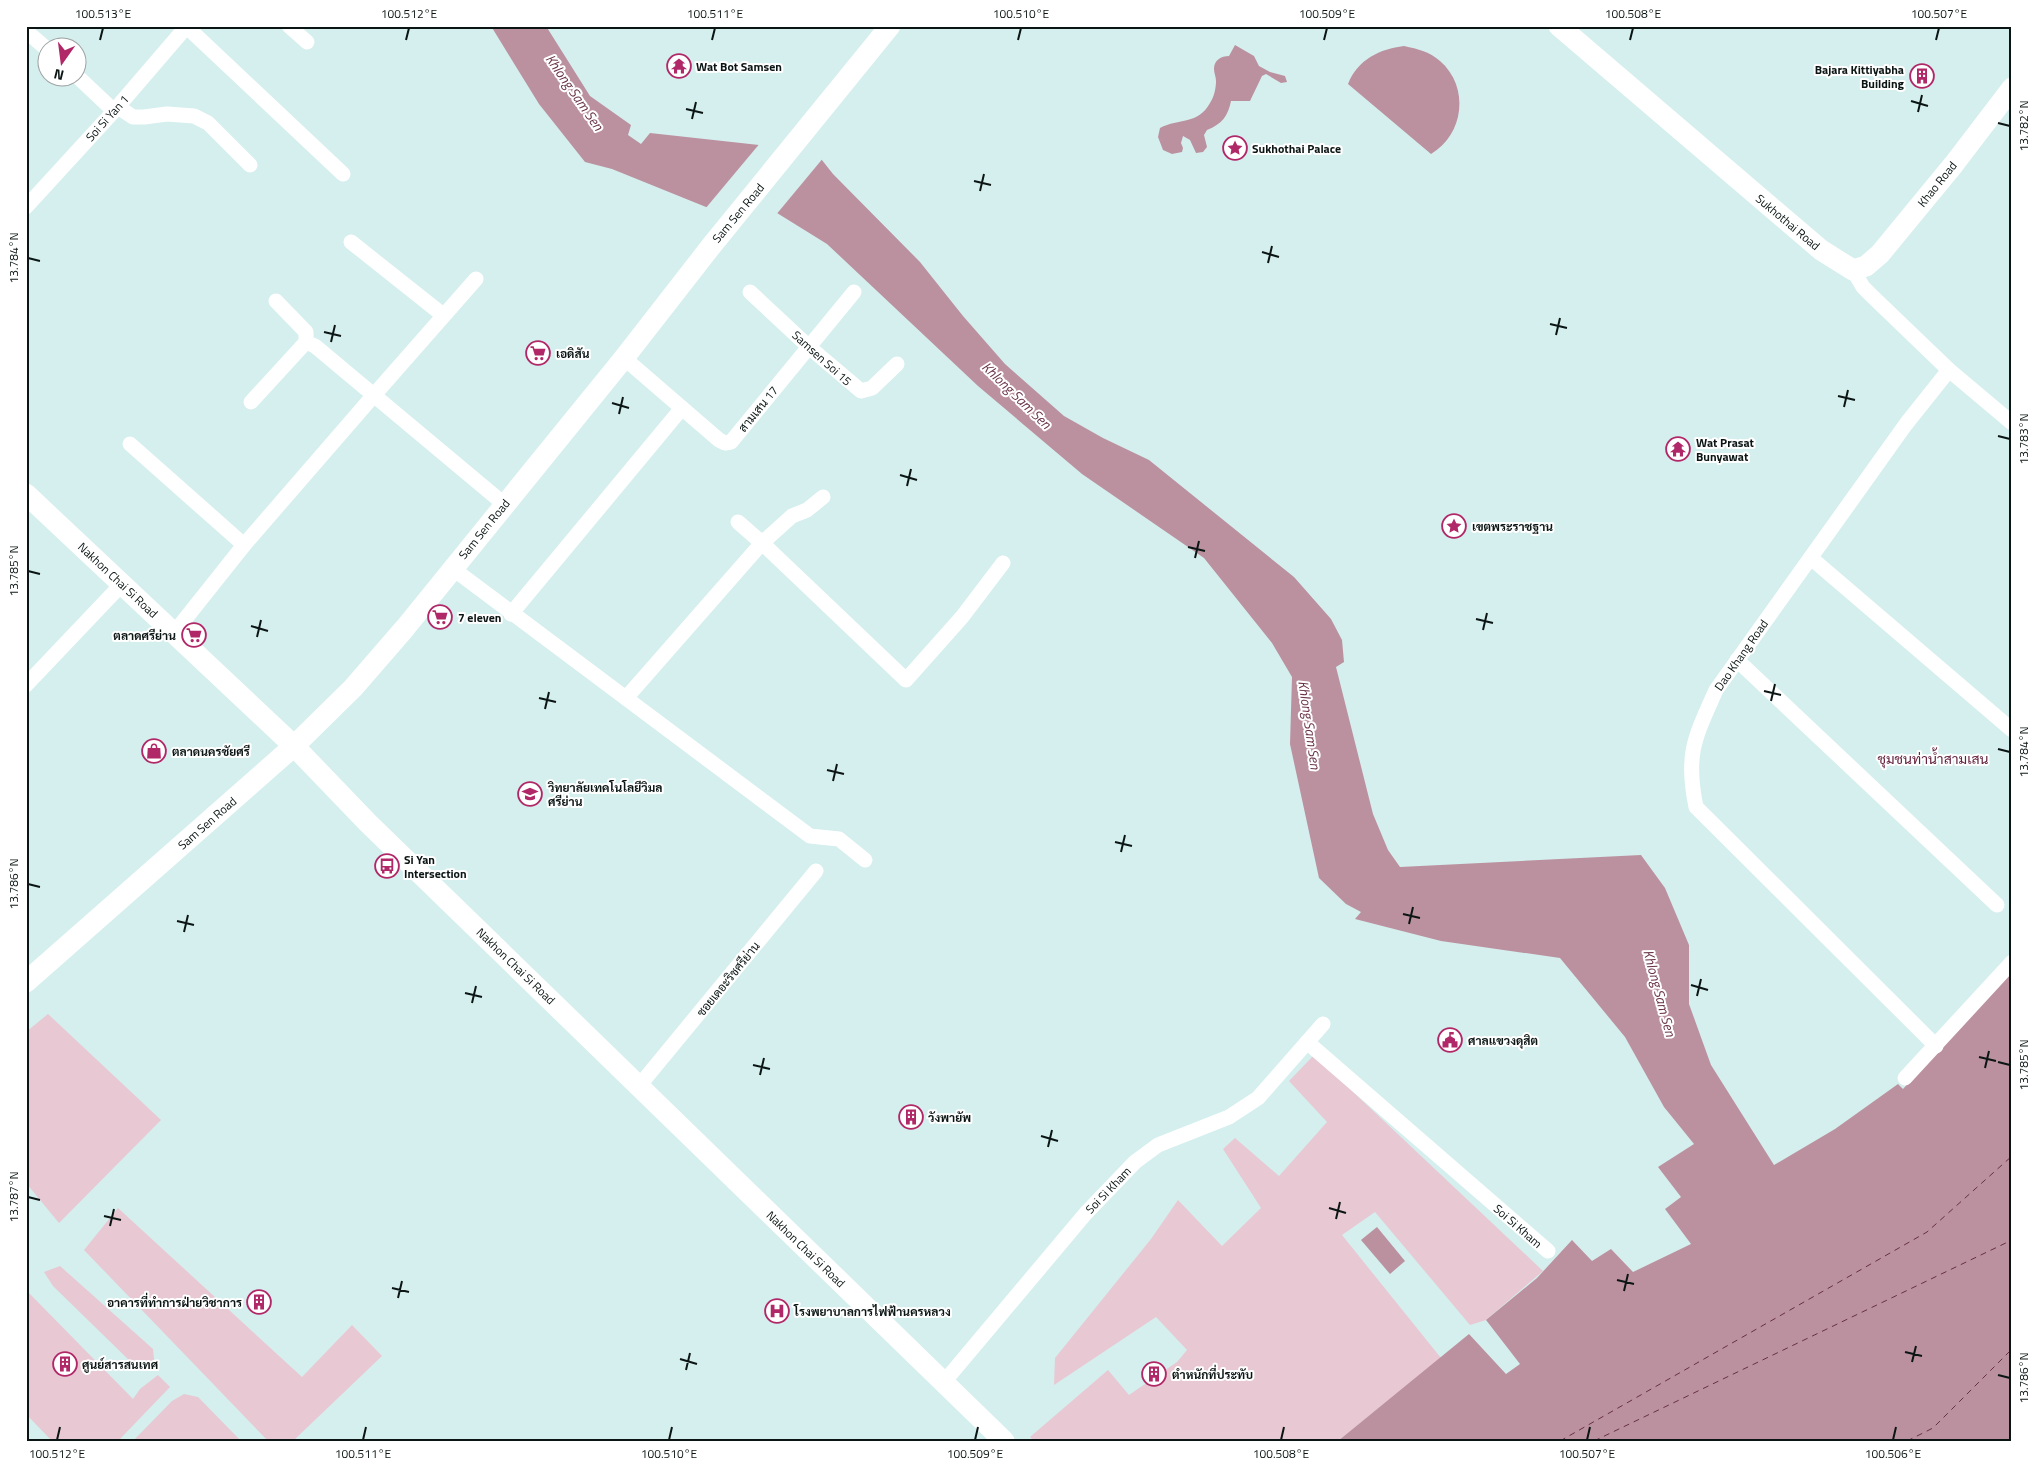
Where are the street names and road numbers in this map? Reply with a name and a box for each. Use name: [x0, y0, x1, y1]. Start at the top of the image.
street label: Soi Si Yan 1: [81, 90, 133, 146]
street label: Khao Road: [1913, 157, 1961, 211]
street label: Sam Sen Road: [707, 179, 769, 247]
street label: Sukhothai Road: [1752, 189, 1824, 255]
street label: Samsen Soi 15: [788, 326, 856, 390]
street label: สามเสน 17: [733, 382, 783, 436]
street label: Sam Sen Road: [454, 495, 514, 563]
street label: Nakhon Chai Si Road: [74, 538, 162, 622]
street label: Dao Khang Road: [1709, 615, 1773, 695]
street label: Sam Sen Road: [173, 792, 241, 854]
street label: Nakhon Chai Si Road: [472, 923, 560, 1009]
street label: ซอยเดอะริชศรีย่าน: [692, 937, 765, 1021]
street label: Soi Si Kham: [1081, 1162, 1135, 1218]
street label: Soi Si Kham: [1489, 1199, 1547, 1253]
street label: Nakhon Chai Si Road: [762, 1206, 850, 1292]

